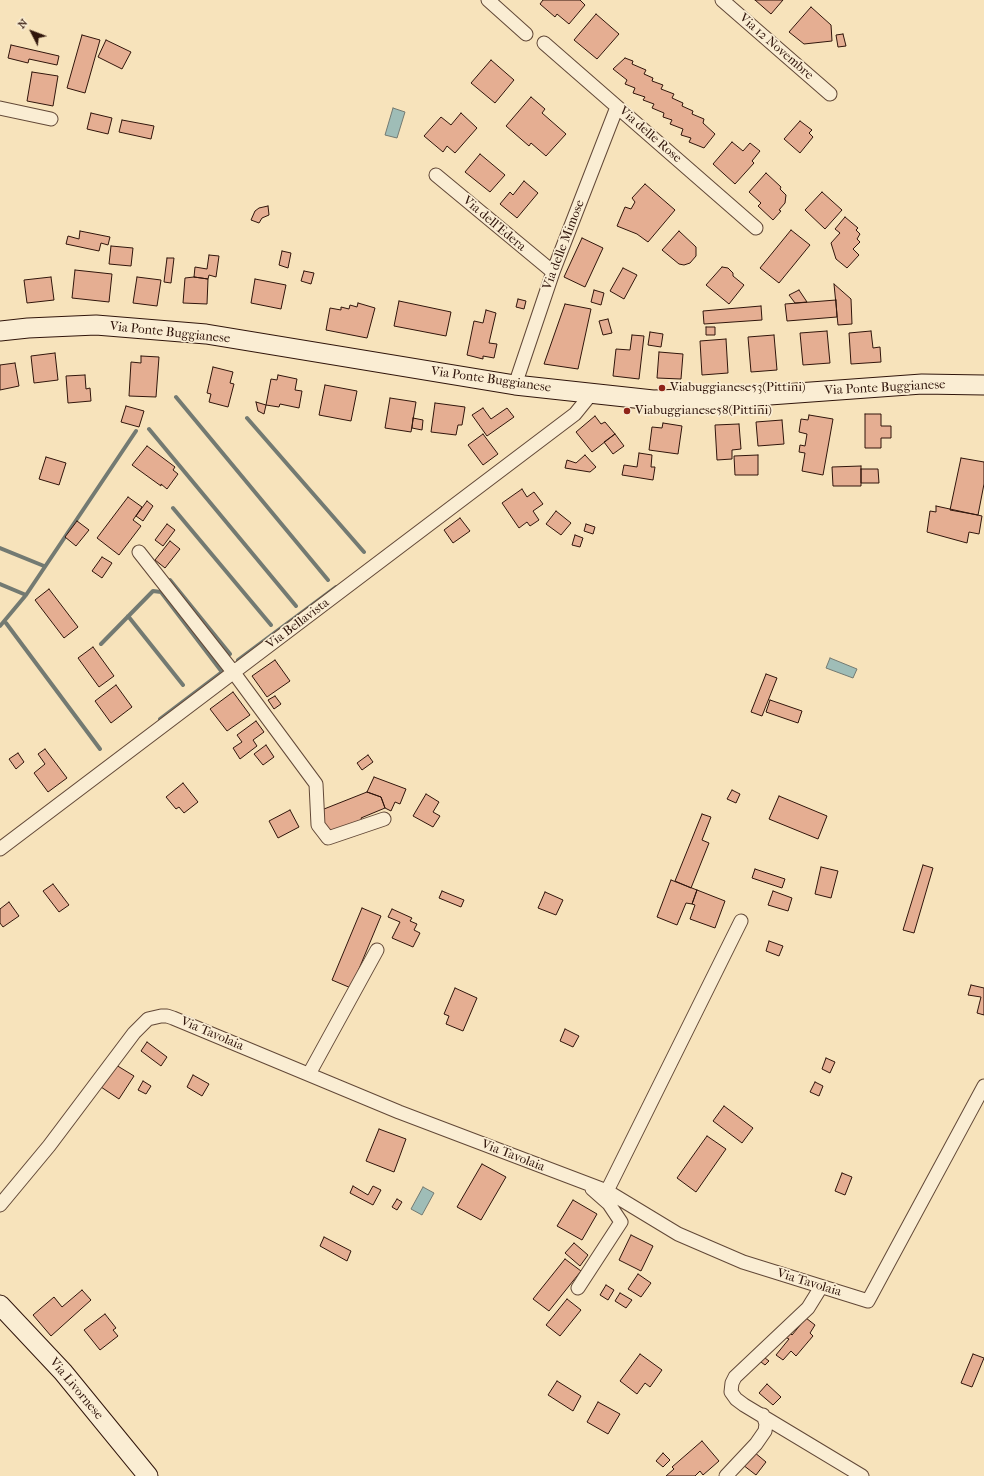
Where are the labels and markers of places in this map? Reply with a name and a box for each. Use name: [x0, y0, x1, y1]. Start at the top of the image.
place label: Viabuggianese53(Pittini): [670, 380, 806, 396]
marker: Viabuggianese53(Pittini): [657, 383, 667, 393]
place label: Viabuggianese58(Pittini): [635, 403, 772, 419]
marker: Viabuggianese58(Pittini): [622, 406, 632, 416]

